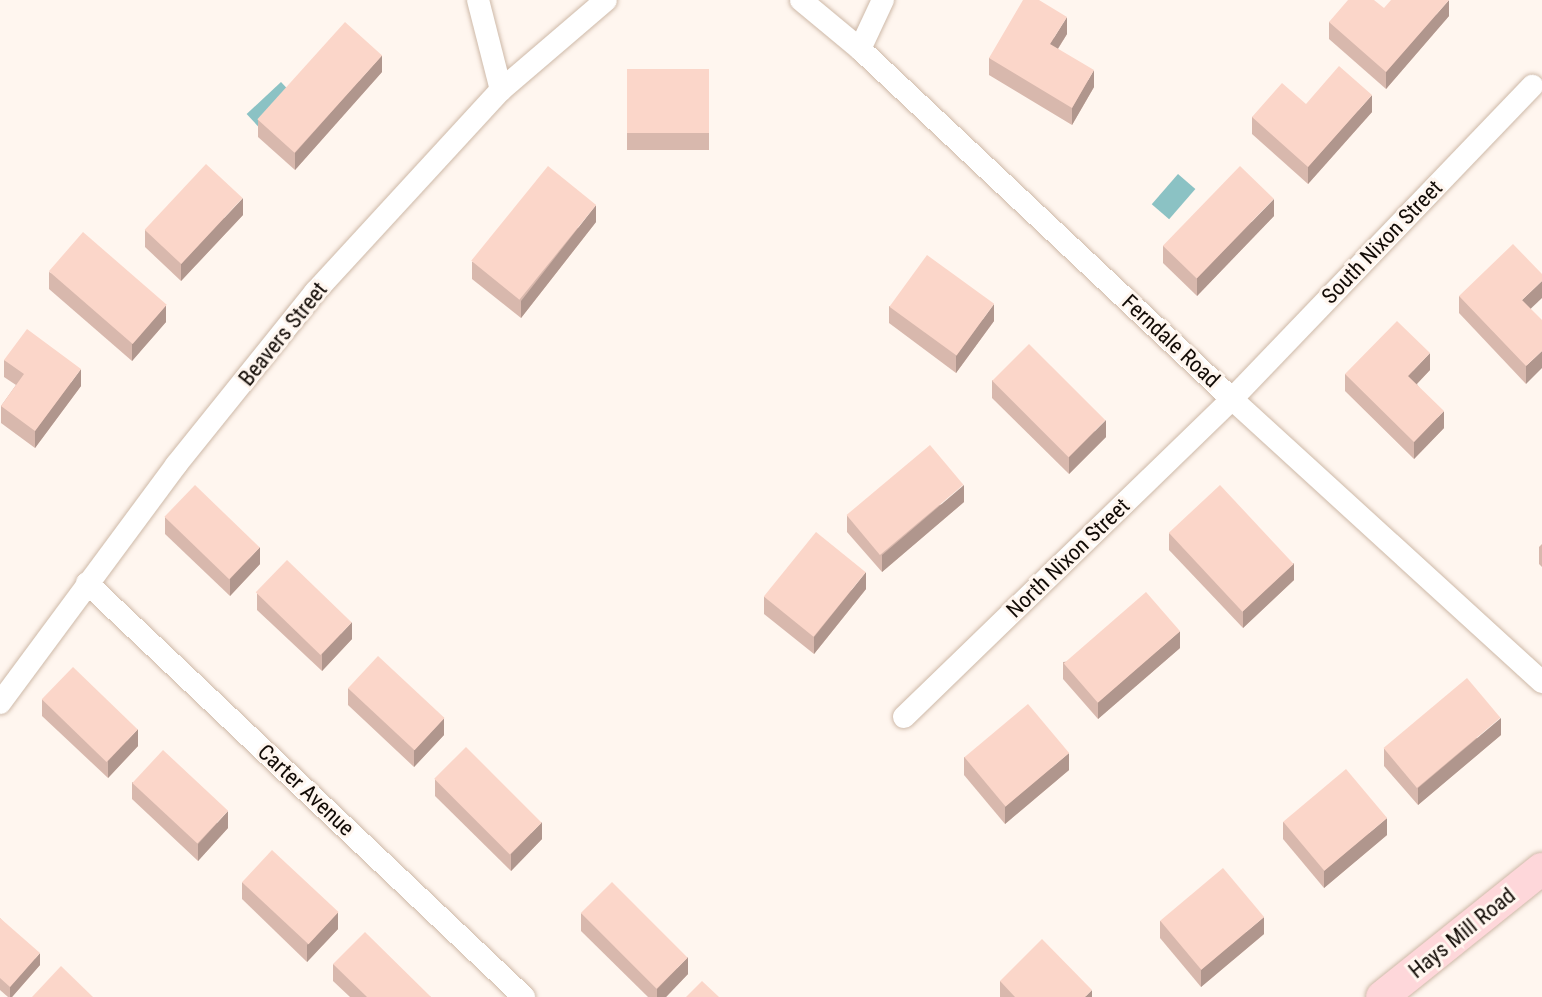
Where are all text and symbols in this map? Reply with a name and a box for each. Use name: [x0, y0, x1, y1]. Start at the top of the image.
street label: South Nixon Street: [1316, 175, 1448, 309]
street label: Beavers Street: [233, 277, 333, 391]
street label: Ferndale Road: [1117, 289, 1225, 393]
street label: North Nixon Street: [1001, 493, 1135, 623]
street label: Carter Avenue: [252, 739, 360, 841]
street label: Hays Mill Road: [1403, 882, 1521, 984]

